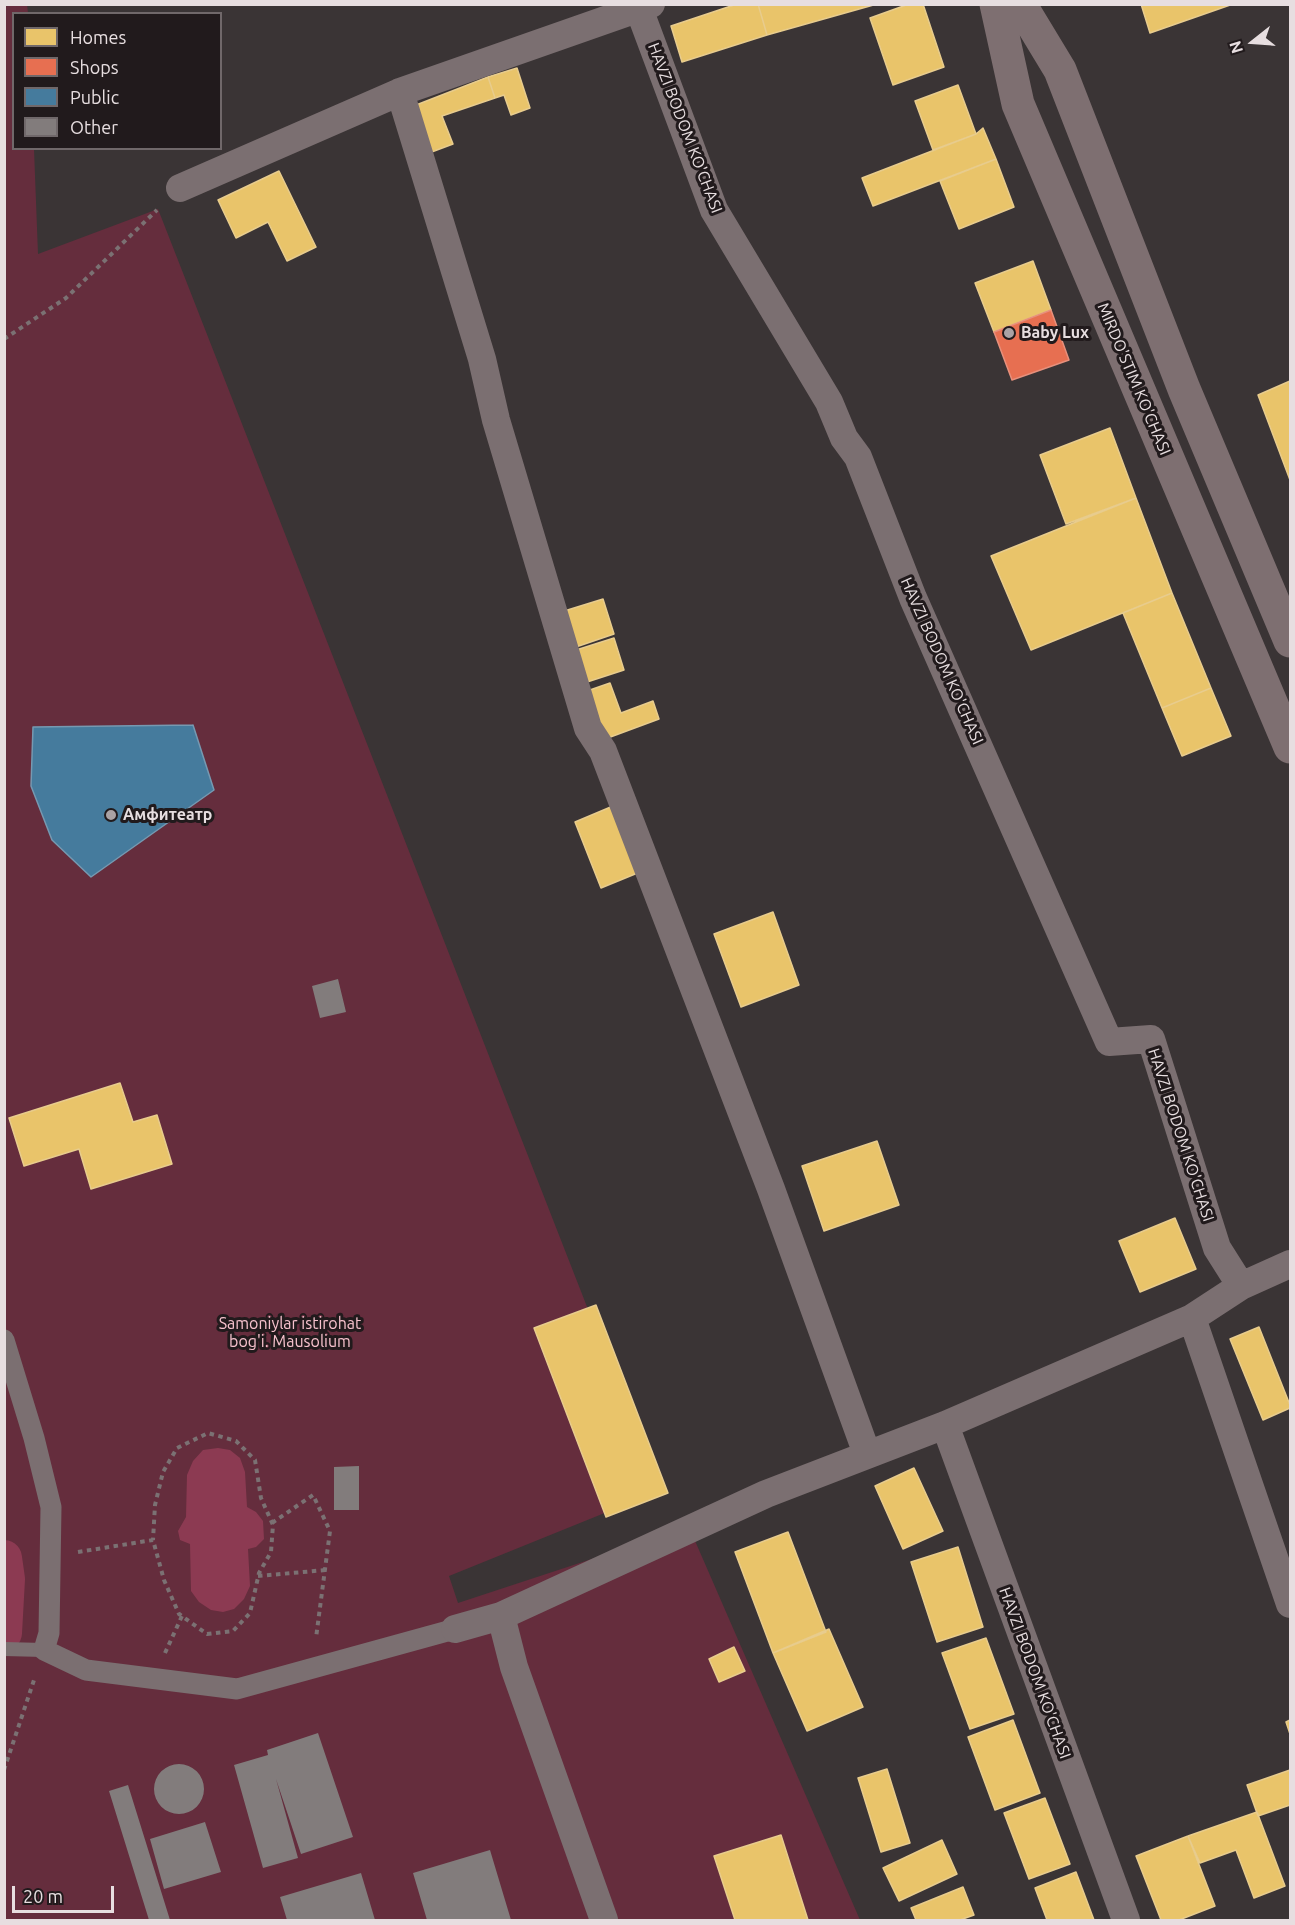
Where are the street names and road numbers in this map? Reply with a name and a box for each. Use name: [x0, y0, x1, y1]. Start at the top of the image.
street label: HAVZI BODOM KO'CHASI: [644, 40, 726, 216]
street label: MIRDO'STIM KO'CHASI: [1093, 300, 1175, 458]
street label: HAVZI BODOM KO'CHASI: [896, 574, 988, 748]
street label: HAVZI BODOM KO'CHASI: [1144, 1046, 1218, 1224]
street label: HAVZI BODOM KO'CHASI: [995, 1585, 1075, 1761]

